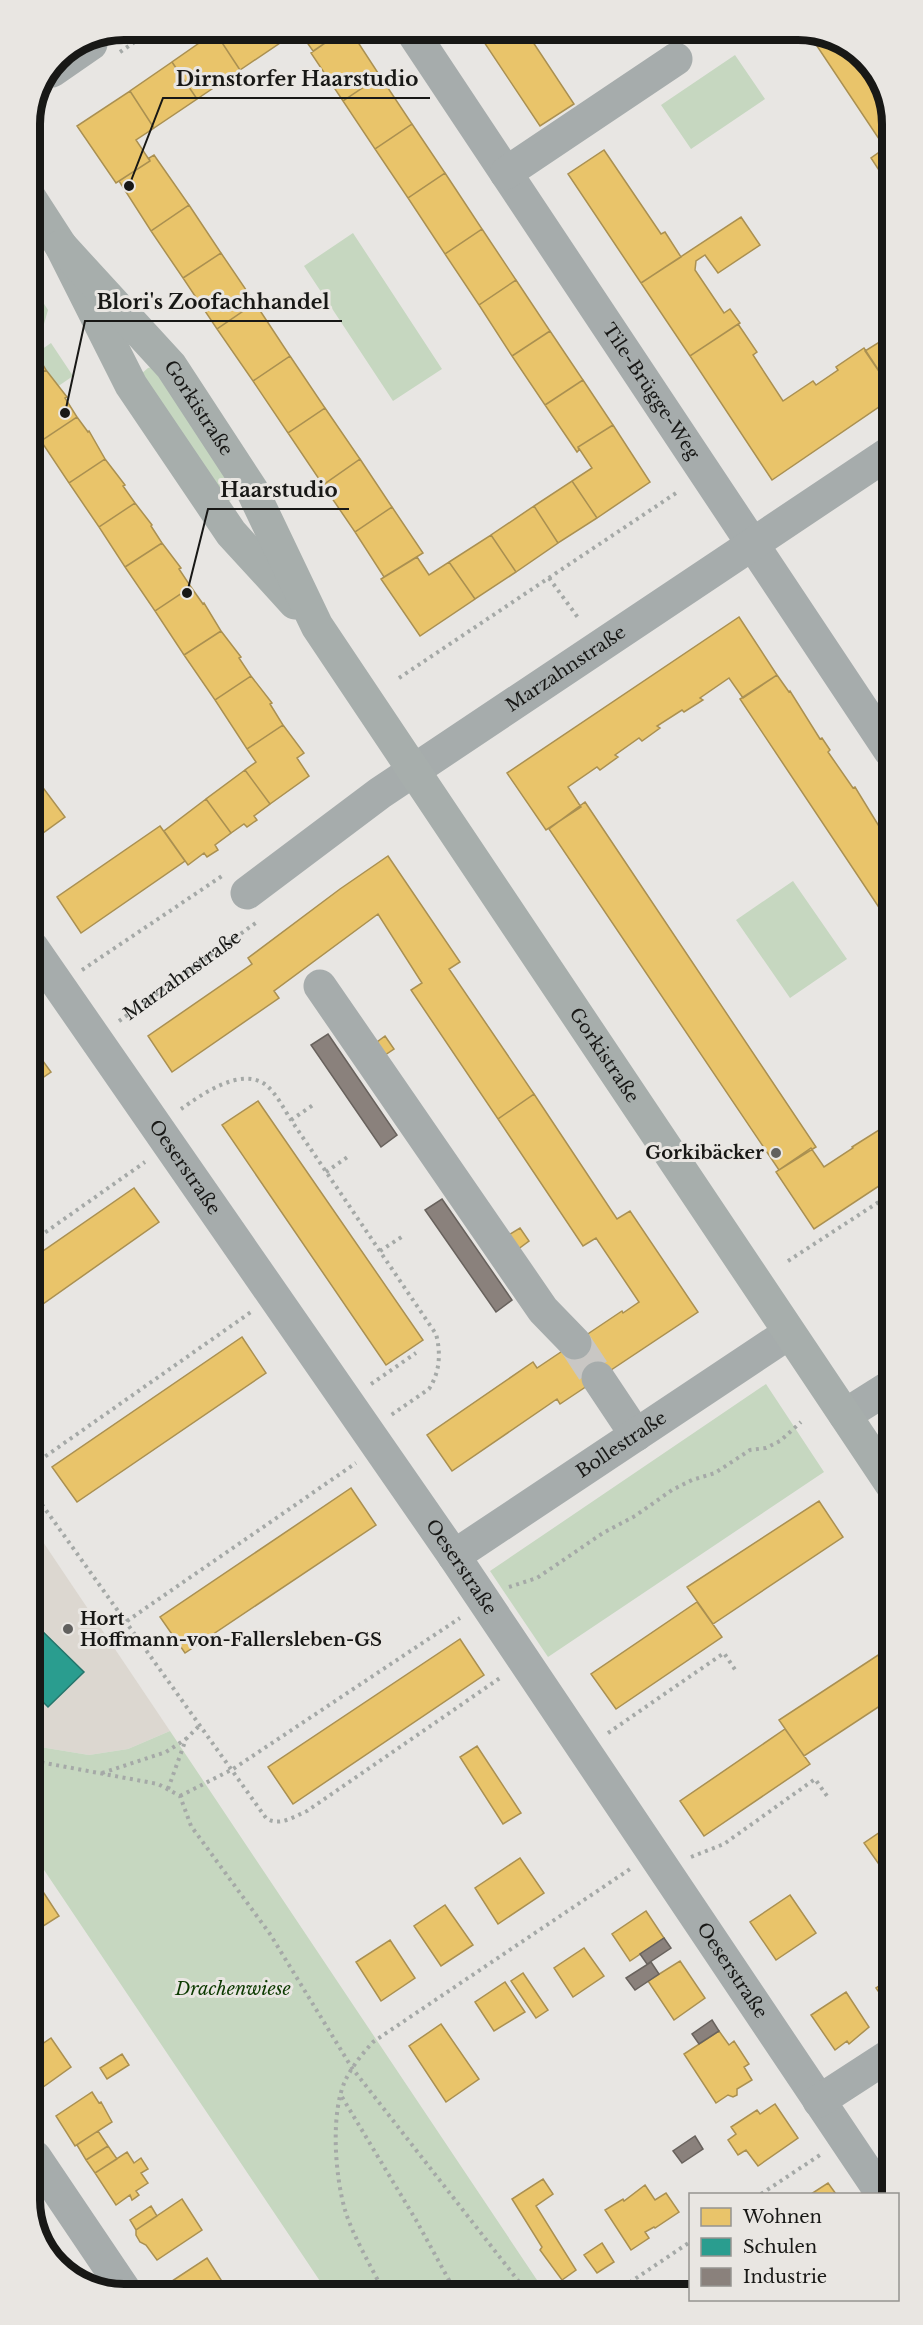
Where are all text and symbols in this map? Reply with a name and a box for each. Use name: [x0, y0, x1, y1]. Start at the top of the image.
callout: Dirnstorfer Haarstudio: [163, 60, 430, 98]
text: Dirnstorfer Haarstudio: [176, 67, 418, 91]
callout: Blori's Zoofachhandel: [85, 283, 342, 321]
text: Blori's Zoofachhandel: [96, 290, 330, 314]
street label: Tile-Brügge-Weg: [598, 319, 704, 464]
street label: Gorkistraße: [159, 356, 238, 460]
callout: Haarstudio: [208, 471, 349, 509]
text: Haarstudio: [220, 478, 338, 502]
street label: Marzahnstraße: [502, 621, 630, 717]
street label: Marzahnstraße: [119, 926, 245, 1025]
street label: Gorkistraße: [565, 1004, 644, 1107]
street label: Oeserstraße: [144, 1116, 225, 1219]
place label: Gorkibäcker: [645, 1142, 764, 1164]
marker: Gorkibäcker: [769, 1146, 783, 1160]
street label: Bollestraße: [572, 1407, 671, 1483]
street label: Oeserstraße: [421, 1515, 501, 1619]
place label: Hort Hoffmann-von-Fallersleben-GS: [80, 1608, 382, 1651]
marker: Hort Hoffmann-von-Fallersleben-GS: [61, 1622, 75, 1636]
street label: Oeserstraße: [692, 1918, 772, 2023]
park label: Drachenwiese: [174, 1978, 291, 2000]
legend: [689, 2193, 899, 2301]
text: Wohnen: [742, 2206, 822, 2228]
text: Schulen: [743, 2236, 817, 2258]
text: Industrie: [743, 2266, 827, 2288]

